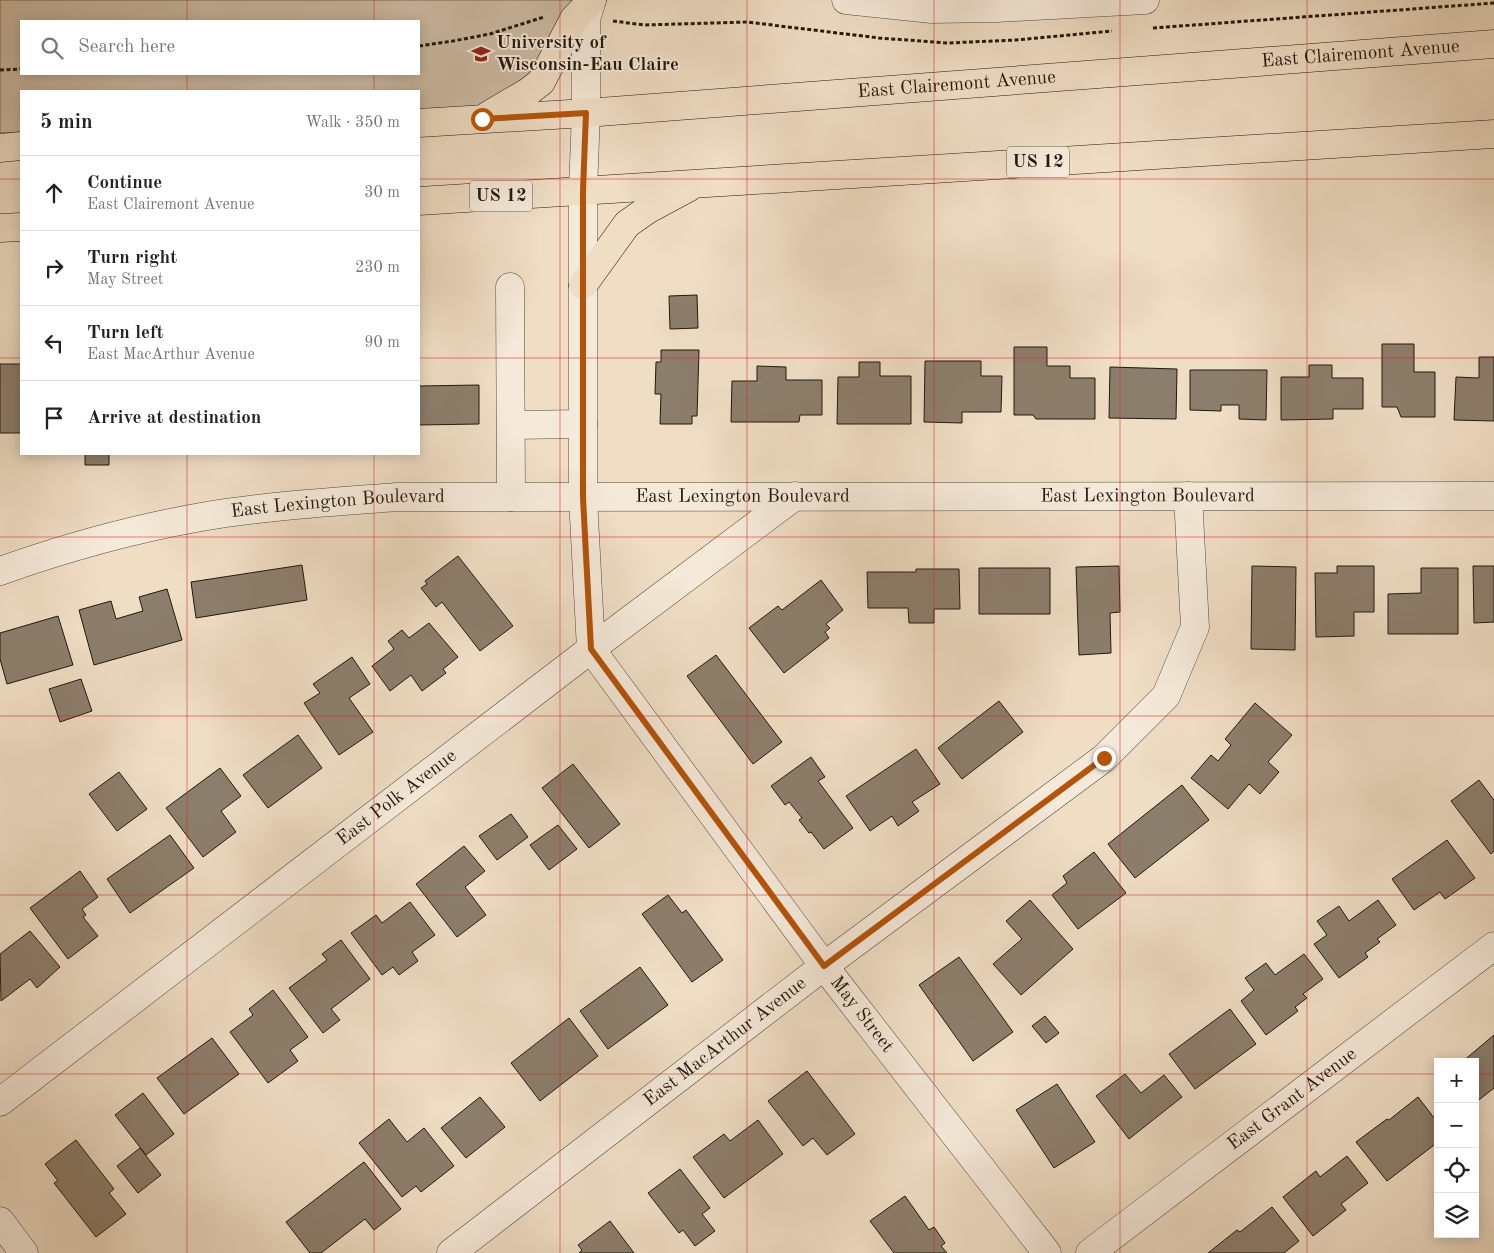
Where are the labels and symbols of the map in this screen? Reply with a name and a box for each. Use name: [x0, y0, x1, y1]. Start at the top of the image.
place label: University of Wisconsin-Eau Claire: [496, 34, 679, 75]
street label: East Clairemont Avenue: [1261, 37, 1460, 71]
school or university icon: University of Wisconsin-Eau Claire: [470, 43, 492, 65]
street label: East Clairemont Avenue: [857, 68, 1057, 102]
route start: [471, 108, 494, 131]
road number: US 12: [1007, 146, 1069, 178]
road number: US 12: [470, 180, 532, 212]
street label: East Lexington Boulevard: [230, 487, 445, 522]
street label: East Lexington Boulevard: [635, 487, 850, 506]
street label: East Lexington Boulevard: [1040, 487, 1255, 506]
street label: East Polk Avenue: [334, 746, 460, 849]
route end: [1093, 747, 1116, 770]
street label: May Street: [826, 973, 897, 1056]
street label: East MacArthur Avenue: [640, 974, 810, 1110]
street label: East Grant Avenue: [1224, 1044, 1360, 1154]

